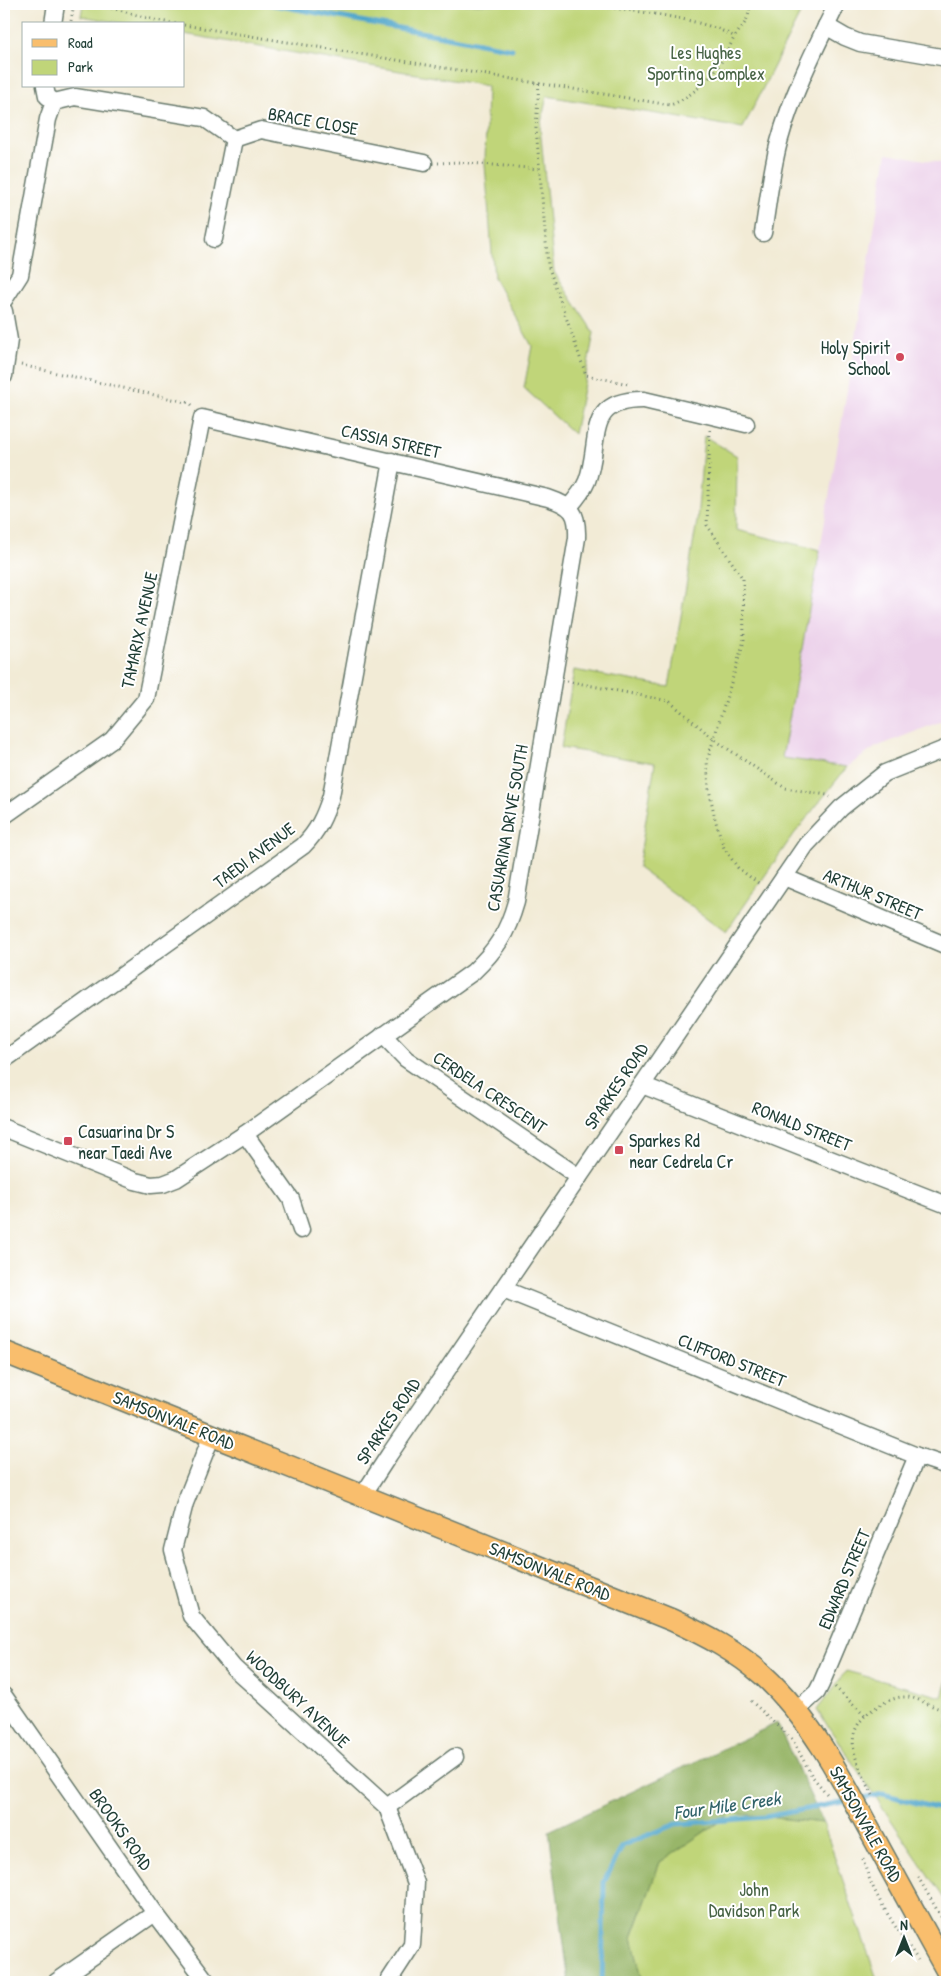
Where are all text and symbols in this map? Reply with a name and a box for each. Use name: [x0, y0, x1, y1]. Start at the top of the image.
legend: [22, 22, 185, 88]
text: Road: [68, 32, 93, 53]
park label: Les Hughes Sporting Complex: [647, 40, 765, 86]
text: Park: [68, 56, 93, 77]
street label: BRACE CLOSE: [266, 101, 360, 141]
place label: Holy Spirit School: [821, 335, 891, 381]
marker: Holy Spirit School: [894, 351, 906, 363]
street label: CASSIA STREET: [339, 417, 444, 465]
street label: TAMARIX AVENUE: [114, 569, 164, 690]
street label: CASUARINA DRIVE SOUTH: [480, 743, 534, 913]
street label: TAEDI AVENUE: [208, 816, 300, 894]
street label: ARTHUR STREET: [820, 862, 927, 926]
street label: SPARKES ROAD: [578, 1038, 654, 1134]
street label: CERDELA CRESCENT: [428, 1045, 552, 1140]
street label: RONALD STREET: [749, 1095, 856, 1157]
place label: Casuarina Dr S near Taedi Ave: [78, 1119, 174, 1165]
place label: Sparkes Rd near Cedrela Cr: [629, 1128, 733, 1174]
marker: Casuarina Dr S near Taedi Ave: [62, 1135, 74, 1147]
marker: Sparkes Rd near Cedrela Cr: [613, 1144, 625, 1156]
street label: CLIFFORD STREET: [674, 1327, 790, 1393]
street label: SPARKES ROAD: [350, 1373, 426, 1469]
street label: SAMSONVALE ROAD: [110, 1384, 239, 1456]
street label: EDWARD STREET: [812, 1525, 877, 1633]
street label: SAMSONVALE ROAD: [486, 1535, 615, 1607]
street label: WOODBURY AVENUE: [241, 1644, 355, 1754]
street label: SAMSONVALE ROAD: [824, 1762, 908, 1887]
street label: BROOKS ROAD: [84, 1783, 159, 1875]
water label: Four Mile Creek: [672, 1784, 784, 1825]
park label: John Davidson Park: [709, 1877, 800, 1923]
north arrow: [878, 1914, 928, 1964]
text: N: [900, 1915, 908, 1934]

